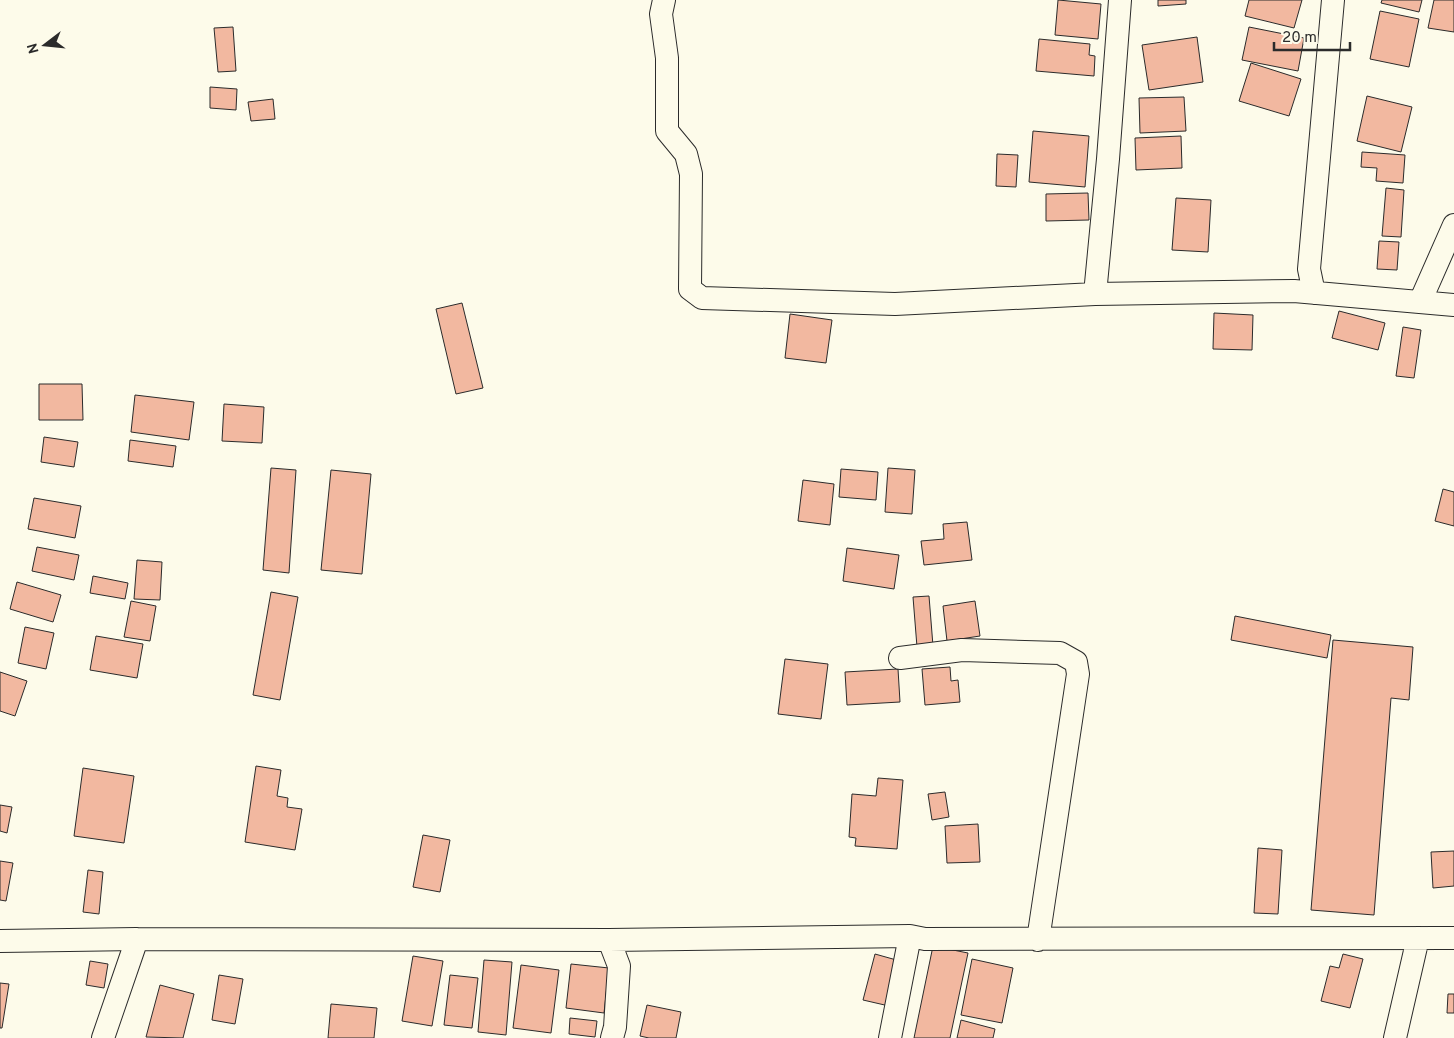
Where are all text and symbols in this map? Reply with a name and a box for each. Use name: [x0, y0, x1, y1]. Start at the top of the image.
north arrow: [20, 20, 70, 70]
scale bar: [1274, 20, 1350, 52]
text: 20 m: [1282, 29, 1317, 48]
text: N: [24, 41, 44, 55]

